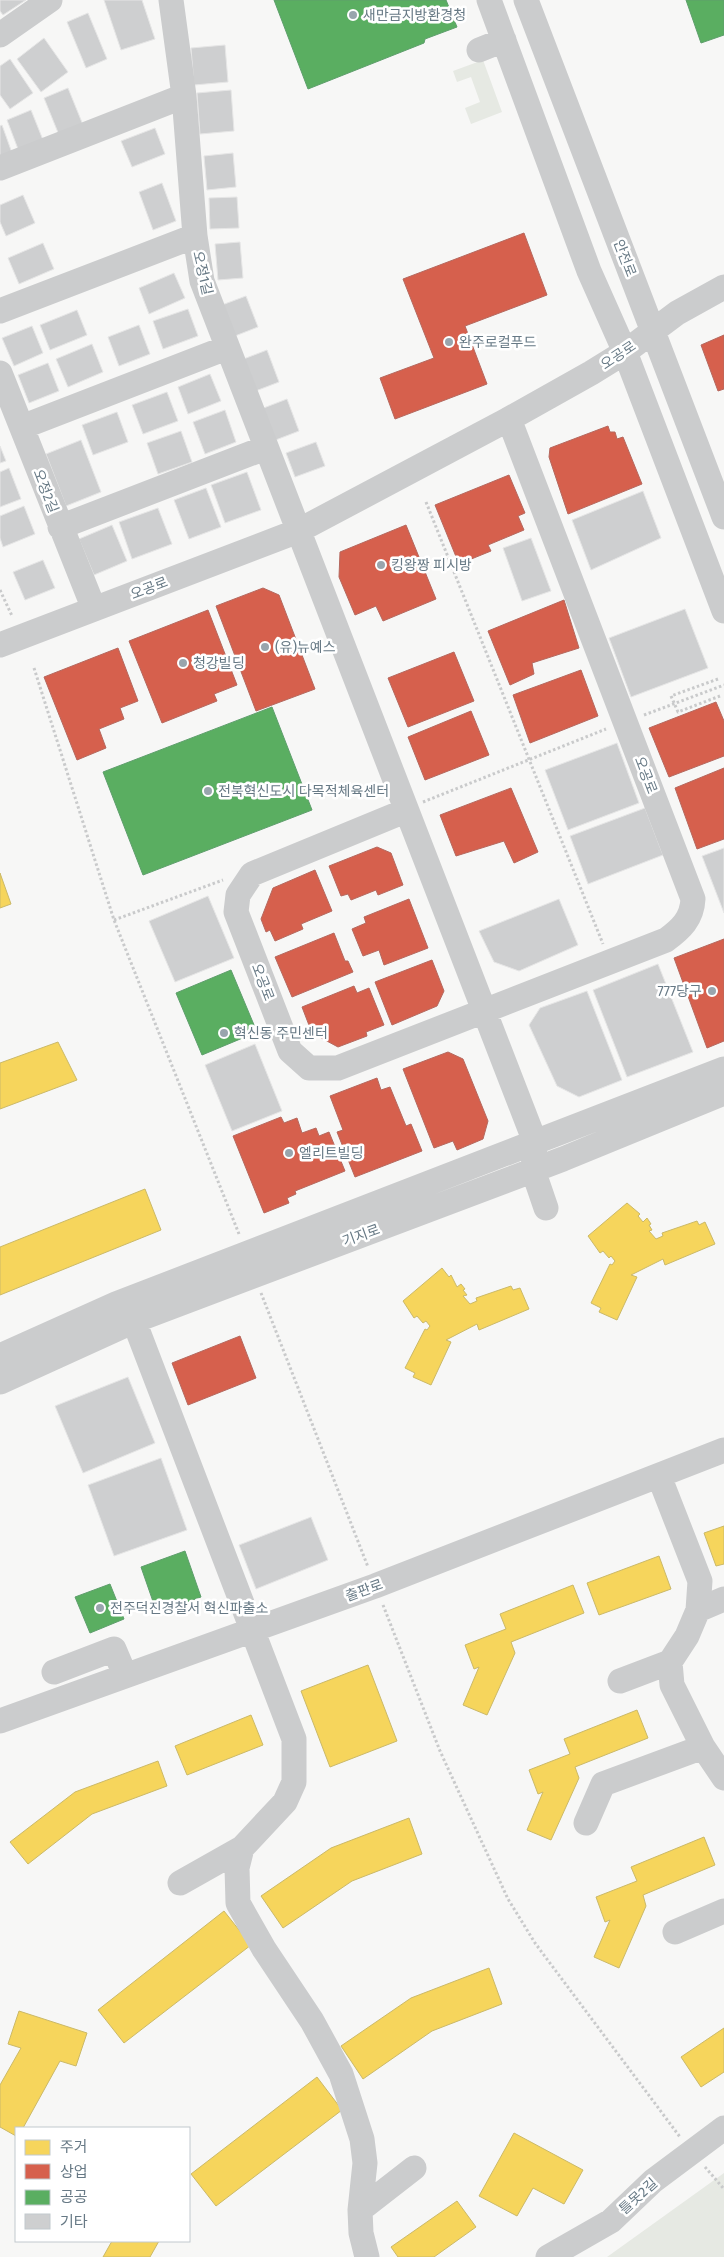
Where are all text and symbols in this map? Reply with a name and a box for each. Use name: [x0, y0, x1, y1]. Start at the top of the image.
place label: 새만금지방환경청: [363, 7, 466, 24]
marker: 새만금지방환경청: [347, 9, 359, 21]
street label: 안전로: [610, 237, 639, 279]
street label: 오정1길: [189, 249, 216, 297]
place label: 완주로컬푸드: [459, 334, 536, 351]
marker: 완주로컬푸드: [443, 336, 455, 348]
street label: 오공로: [598, 337, 639, 373]
street label: 오정2길: [29, 467, 62, 516]
place label: 킹왕짱 피시방: [391, 557, 472, 574]
marker: 킹왕짱 피시방: [375, 559, 387, 571]
street label: 오공로: [128, 574, 170, 603]
place label: (유)뉴예스: [275, 639, 336, 656]
marker: (유)뉴예스: [259, 641, 271, 653]
place label: 청강빌딩: [193, 655, 245, 672]
marker: 청강빌딩: [177, 657, 189, 669]
street label: 오공로: [631, 754, 660, 796]
place label: 전북혁신도시 다목적체육센터: [218, 783, 389, 800]
marker: 전북혁신도시 다목적체육센터: [202, 785, 214, 797]
street label: 오공로: [248, 961, 277, 1003]
place label: 777당구: [658, 983, 702, 1000]
marker: 777당구: [706, 985, 718, 997]
place label: 혁신동 주민센터: [234, 1025, 328, 1042]
marker: 혁신동 주민센터: [218, 1027, 230, 1039]
place label: 엘리트빌딩: [299, 1145, 363, 1162]
marker: 엘리트빌딩: [283, 1147, 295, 1159]
street label: 기지로: [340, 1221, 382, 1250]
street label: 출판로: [343, 1576, 385, 1605]
place label: 전주덕진경찰서 혁신파출소: [110, 1600, 268, 1617]
marker: 전주덕진경찰서 혁신파출소: [94, 1602, 106, 1614]
legend: [15, 2127, 190, 2242]
text: 주거: [60, 2138, 88, 2156]
text: 상업: [60, 2163, 88, 2181]
street label: 틀못2길: [616, 2175, 661, 2218]
text: 공공: [60, 2188, 88, 2206]
text: 기타: [60, 2213, 88, 2231]

